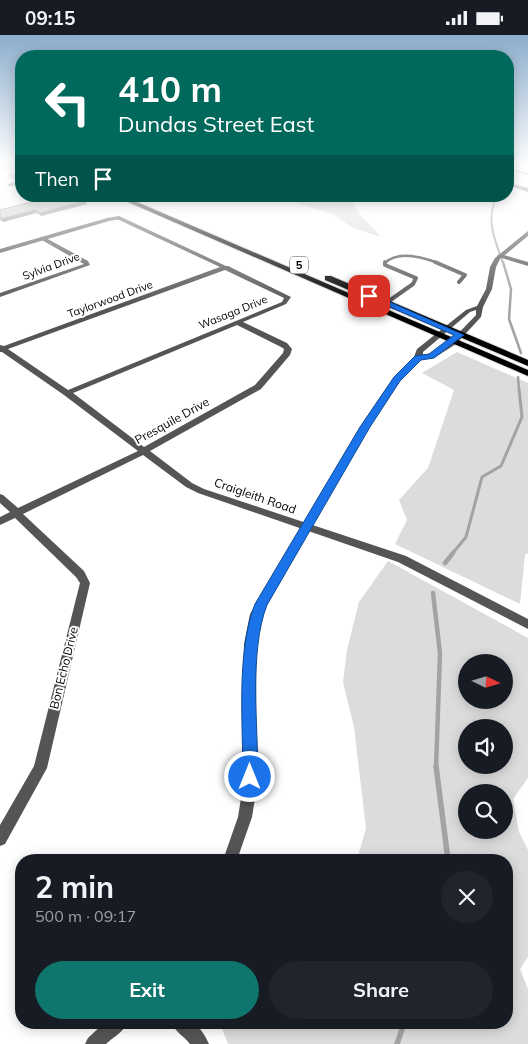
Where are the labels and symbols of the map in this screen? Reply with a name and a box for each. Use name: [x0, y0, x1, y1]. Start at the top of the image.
street label: Sylvia Drive: [21, 249, 81, 283]
road number: 5: [290, 257, 308, 273]
pin: [348, 275, 390, 317]
street label: Taylorwood Drive: [66, 277, 154, 321]
street label: Wasaga Drive: [197, 292, 269, 332]
street label: Presquile Drive: [132, 394, 212, 447]
street label: Craigleith Road: [212, 474, 298, 517]
street label: Bon Echo Drive: [46, 625, 81, 711]
north arrow: [458, 654, 512, 709]
position arrow: [223, 750, 275, 802]

